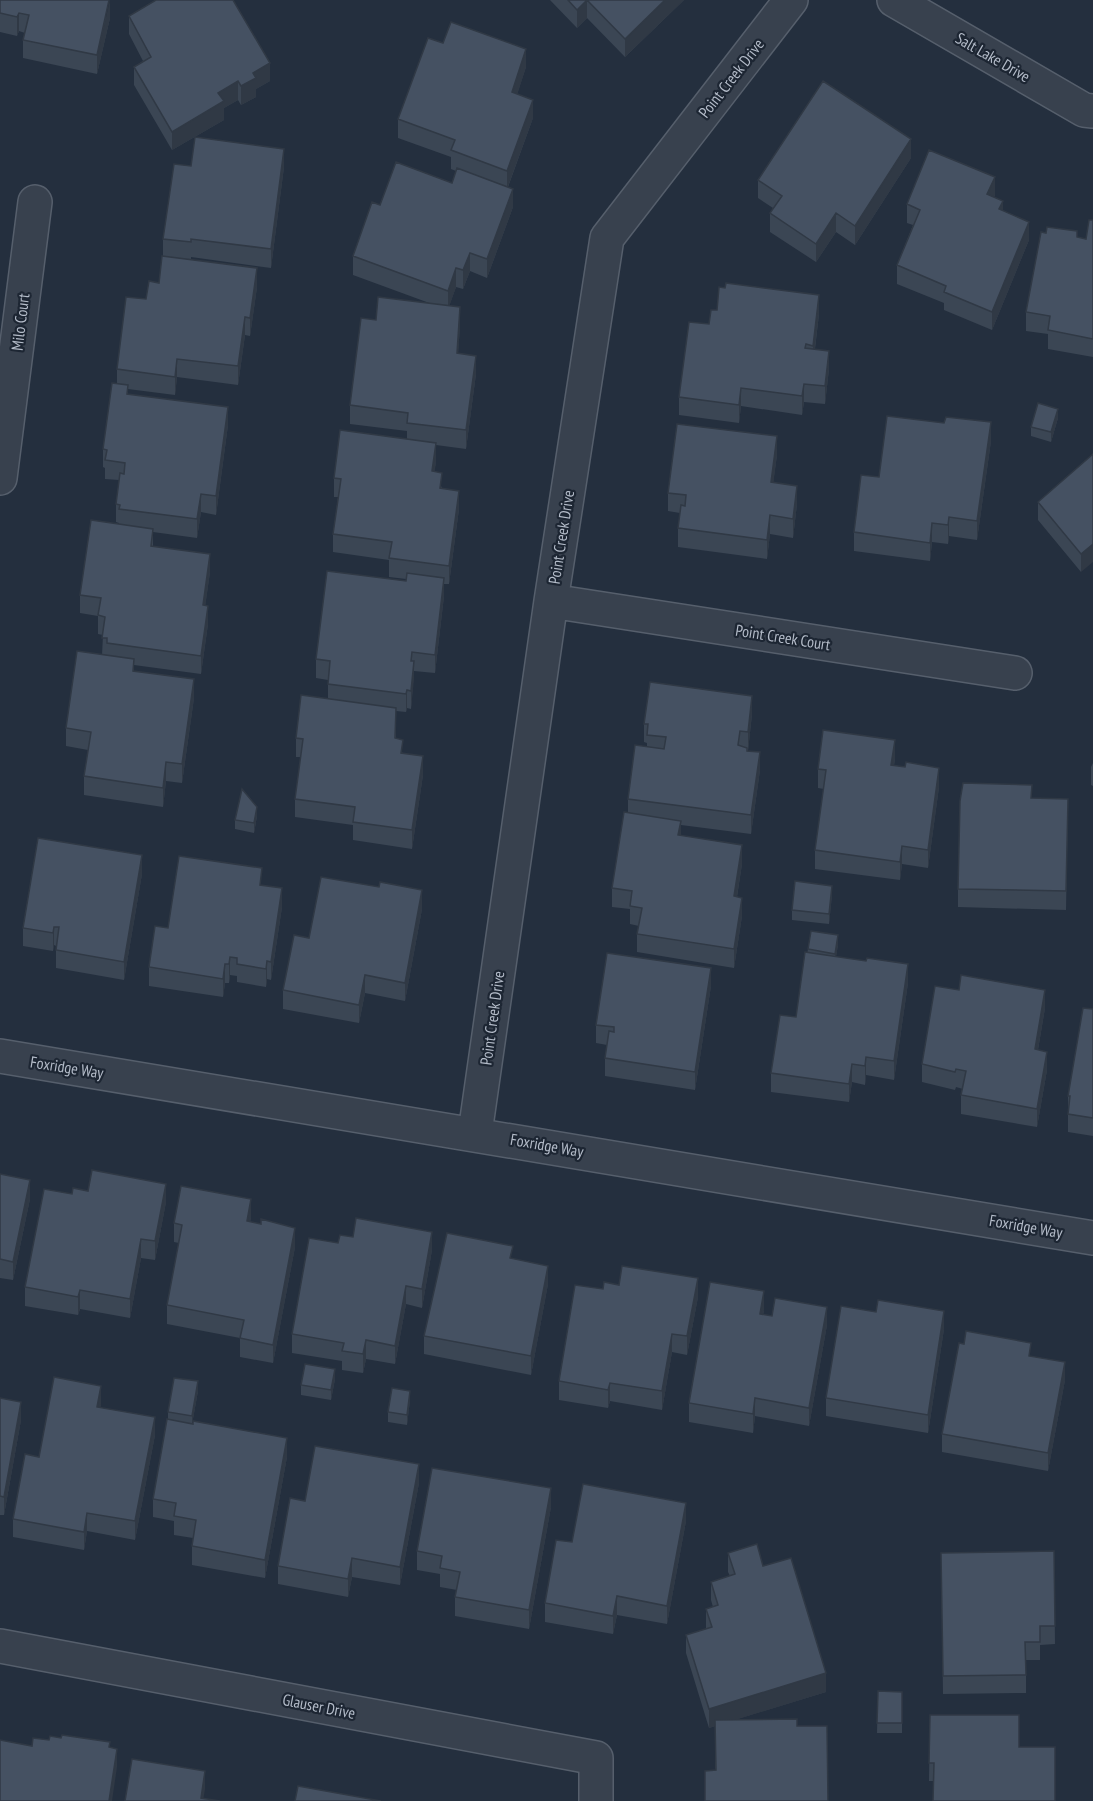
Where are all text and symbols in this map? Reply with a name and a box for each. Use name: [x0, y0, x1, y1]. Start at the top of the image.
street label: Salt Lake Drive: [952, 28, 1034, 86]
street label: Point Creek Drive: [694, 34, 768, 122]
street label: Milo Court: [7, 292, 34, 352]
street label: Point Creek Drive: [544, 489, 578, 585]
street label: Point Creek Court: [734, 620, 832, 654]
street label: Point Creek Drive: [475, 970, 509, 1066]
street label: Foxridge Way: [29, 1051, 105, 1083]
street label: Foxridge Way: [509, 1129, 585, 1161]
street label: Foxridge Way: [988, 1210, 1064, 1242]
street label: Glauser Drive: [281, 1689, 357, 1723]

